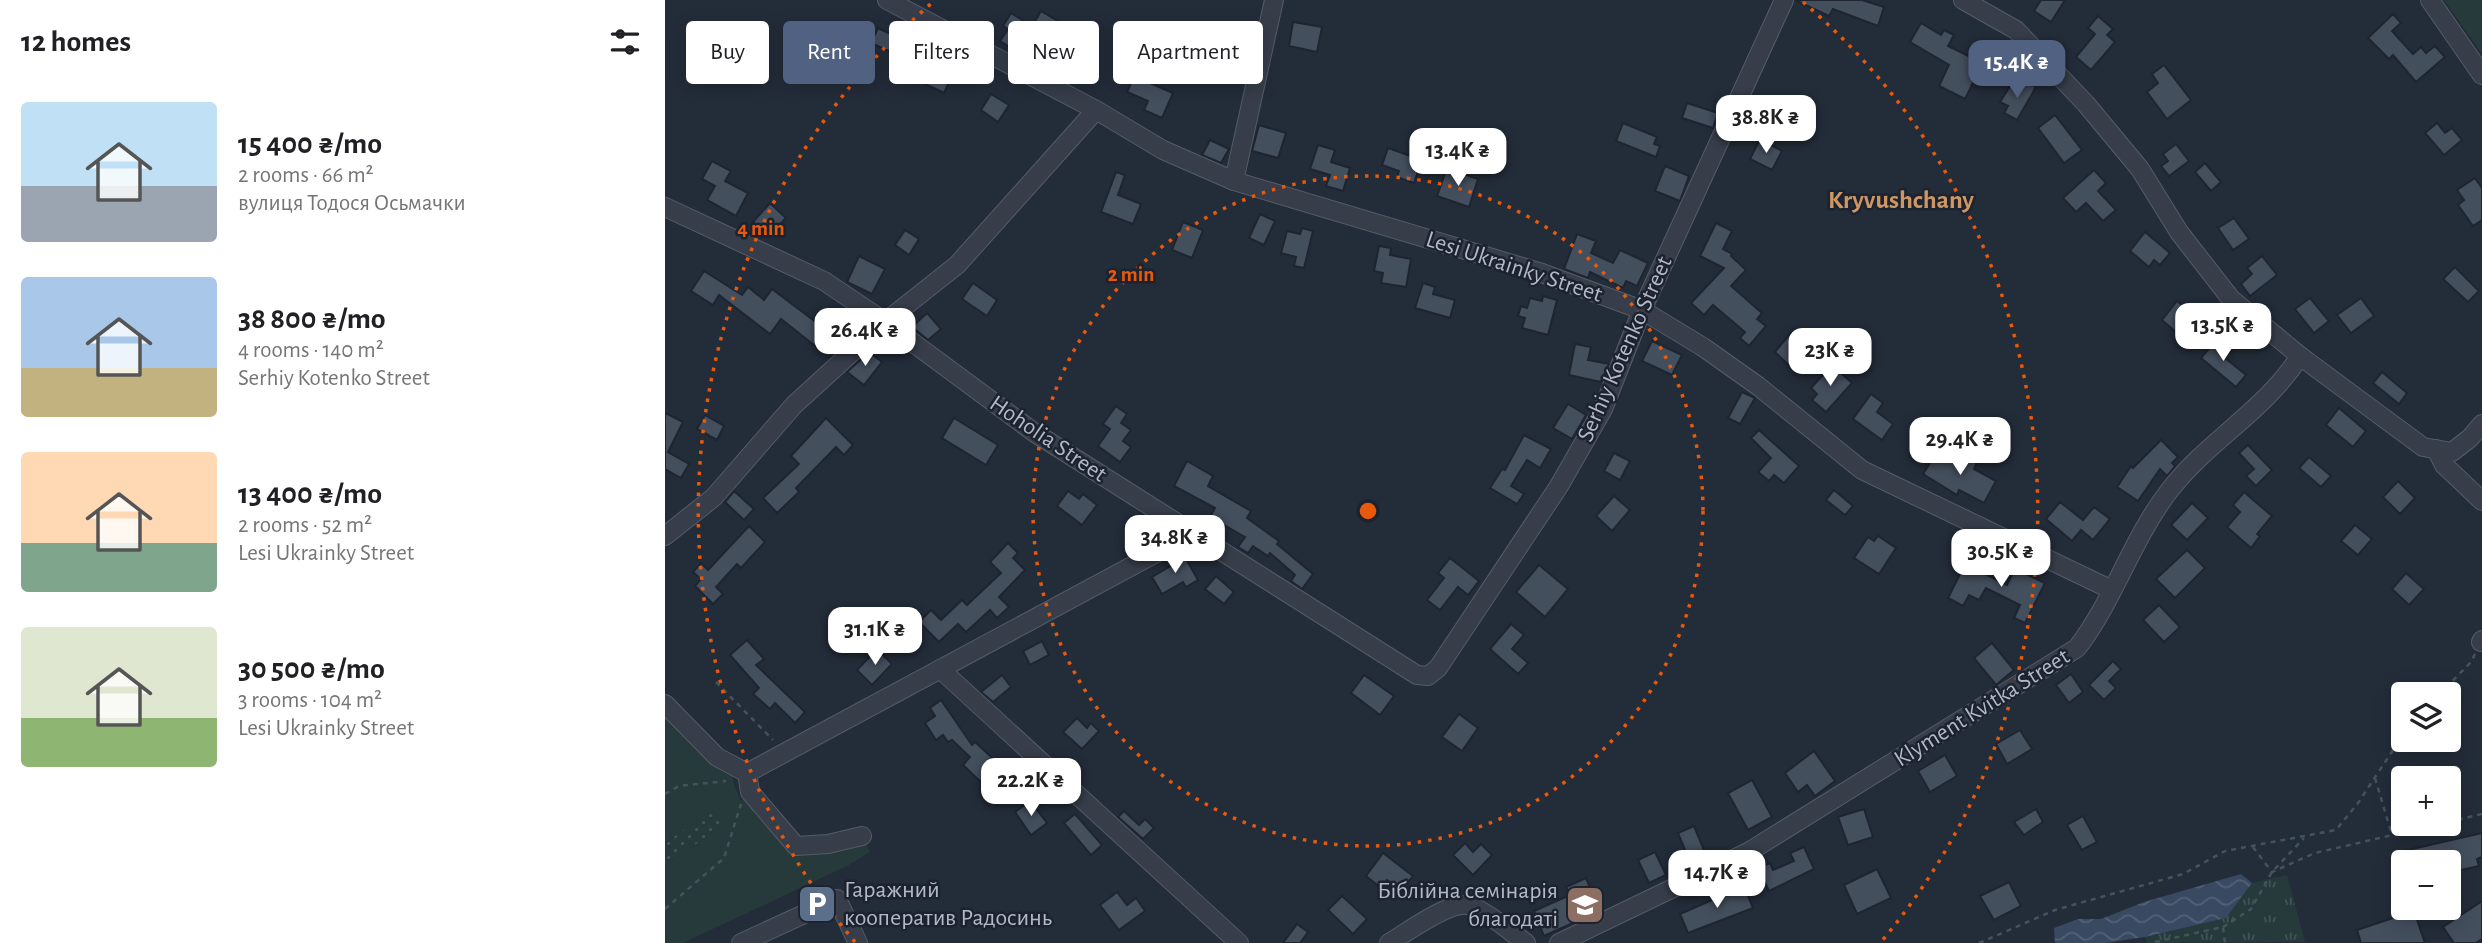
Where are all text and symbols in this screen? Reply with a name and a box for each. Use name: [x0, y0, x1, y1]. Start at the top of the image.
chip: Buy: [686, 21, 769, 84]
chip: Rent: [783, 21, 875, 84]
chip: Filters: [889, 21, 994, 84]
chip: New: [1008, 21, 1099, 84]
chip: Apartment: [1113, 21, 1263, 84]
icon: filters: [606, 23, 644, 61]
text: 12 homes: [21, 27, 131, 57]
pin: 15.4K ₴: [1952, 41, 2082, 100]
text: 15.4K ₴: [1984, 51, 2050, 74]
pin: 38.8K ₴: [1701, 96, 1831, 155]
text: 38.8K ₴: [1732, 106, 1800, 129]
pin: 13.4K ₴: [1393, 128, 1523, 188]
text: 15 400 ₴/mo: [238, 129, 382, 159]
icon: home: [77, 130, 161, 214]
text: 13.4K ₴: [1425, 139, 1491, 162]
text: 2 rooms · 66 m²: [238, 164, 374, 187]
district label: Kryvushchany: [1828, 187, 1974, 213]
text: вулиця Тодося Осьмачки: [238, 192, 466, 215]
text: 4 min: [737, 218, 785, 239]
street label: Lesi Ukrainky Street: [1423, 227, 1605, 307]
street label: Serhiy Kotenko Street: [1573, 252, 1677, 445]
text: 2 min: [1108, 264, 1154, 285]
text: 38 800 ₴/mo: [238, 304, 386, 334]
pin: 13.5K ₴: [2158, 304, 2288, 363]
icon: home: [77, 305, 161, 389]
pin: 26.4K ₴: [800, 308, 930, 368]
text: 13.5K ₴: [2191, 314, 2255, 337]
text: 26.4K ₴: [831, 319, 899, 342]
pin: 23K ₴: [1781, 328, 1879, 388]
text: 4 rooms · 140 m²: [238, 339, 384, 362]
text: 23K ₴: [1805, 339, 1855, 362]
text: Serhiy Kotenko Street: [238, 367, 430, 390]
street label: Hoholia Street: [985, 391, 1111, 487]
pin: 29.4K ₴: [1895, 418, 2025, 477]
text: 29.4K ₴: [1926, 428, 1994, 451]
text: 13 400 ₴/mo: [238, 479, 382, 509]
icon: home: [77, 480, 161, 564]
centre of rings: [1356, 499, 1380, 523]
text: 2 rooms · 52 m²: [238, 514, 372, 537]
pin: 34.8K ₴: [1110, 516, 1240, 575]
text: 34.8K ₴: [1141, 526, 1209, 549]
pin: 30.5K ₴: [1936, 530, 2066, 589]
text: 30.5K ₴: [1967, 540, 2035, 563]
text: Lesi Ukrainky Street: [238, 542, 414, 565]
pin: 31.1K ₴: [810, 608, 940, 667]
text: 31.1K ₴: [844, 618, 906, 641]
street label: Klyment Kvitka Street: [1890, 644, 2074, 772]
text: 30 500 ₴/mo: [238, 654, 385, 684]
icon: home: [77, 655, 161, 739]
map controls: [2391, 682, 2461, 920]
button: layers: [2391, 682, 2461, 752]
text: 3 rooms · 104 m²: [238, 689, 382, 712]
text: Lesi Ukrainky Street: [238, 717, 414, 740]
pin: 22.2K ₴: [966, 758, 1096, 818]
button: +: [2391, 766, 2461, 836]
text: 22.2K ₴: [997, 769, 1065, 792]
pin: 14.7K ₴: [1652, 850, 1782, 910]
button: −: [2391, 850, 2461, 920]
text: 14.7K ₴: [1684, 861, 1750, 884]
place label: Гаражний кооператив Радосинь: [844, 878, 1052, 930]
place label: Біблійна семінарія благодаті: [1377, 879, 1558, 931]
parking icon: Гаражний кооператив Радосинь: [796, 883, 838, 925]
school or university icon: Біблійна семінарія благодаті: [1564, 884, 1606, 926]

